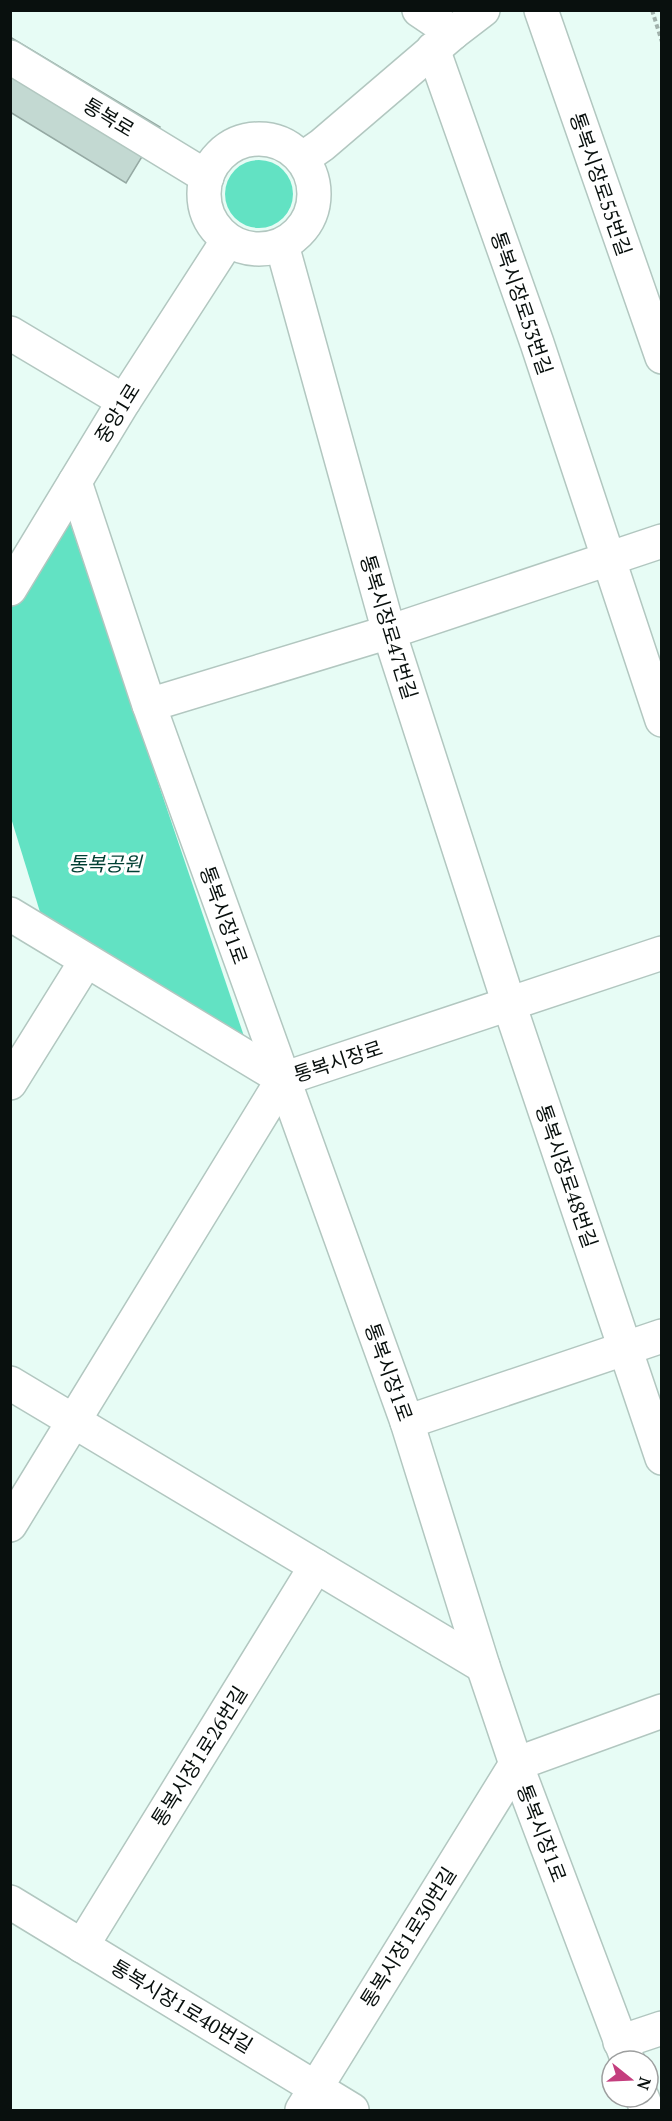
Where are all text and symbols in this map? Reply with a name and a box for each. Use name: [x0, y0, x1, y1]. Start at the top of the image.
street label: 통복로: [78, 91, 140, 143]
street label: 통복시장로55번길: [564, 109, 638, 259]
street label: 통복시장로53번길: [485, 228, 559, 378]
street label: 중앙1로: [88, 378, 146, 448]
street label: 통복시장로47번길: [354, 551, 424, 703]
park label: 통복공원: [68, 850, 143, 877]
street label: 통복시장1로: [194, 862, 254, 968]
street label: 통복시장로: [290, 1034, 386, 1088]
street label: 통복시장로48번길: [530, 1101, 604, 1251]
street label: 통복시장1로: [359, 1319, 419, 1425]
street label: 통복시장1로26번길: [145, 1681, 253, 1831]
street label: 통복시장1로: [511, 1780, 573, 1886]
street label: 통복시장1로30번길: [354, 1862, 462, 2012]
street label: 통복시장1로40번길: [106, 1953, 258, 2059]
north arrow: [600, 2049, 660, 2109]
text: N: [632, 2074, 657, 2093]

